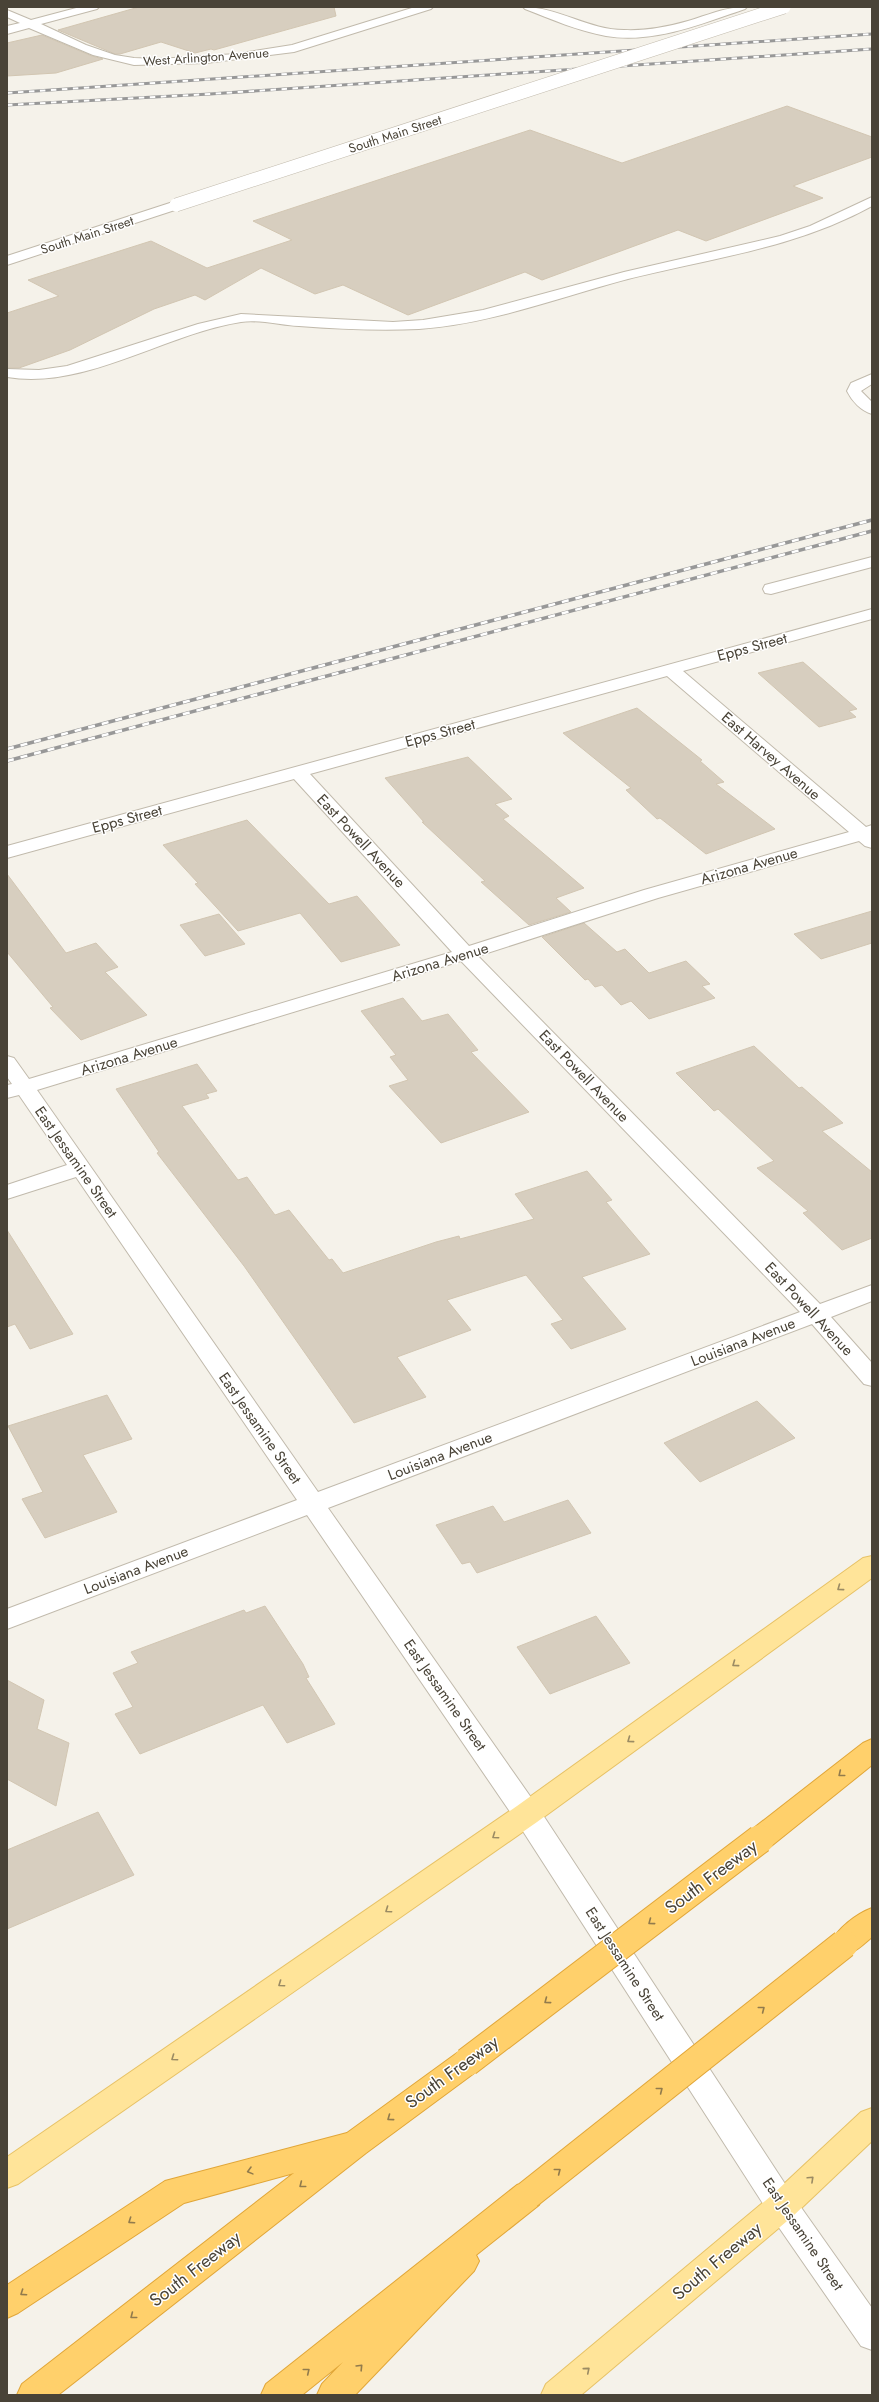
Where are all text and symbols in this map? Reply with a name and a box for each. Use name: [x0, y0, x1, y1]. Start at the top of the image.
street label: West Arlington Avenue: [143, 43, 270, 71]
street label: South Main Street: [346, 110, 445, 158]
street label: South Main Street: [38, 211, 137, 259]
street label: Epps Street: [715, 627, 790, 667]
street label: East Harvey Avenue: [717, 707, 826, 805]
street label: Epps Street: [403, 713, 478, 753]
street label: East Powell Avenue: [312, 789, 411, 893]
street label: Epps Street: [90, 799, 165, 839]
street label: Arizona Avenue: [698, 842, 800, 890]
street label: Arizona Avenue: [389, 937, 491, 987]
street label: East Powell Avenue: [534, 1025, 634, 1127]
street label: Arizona Avenue: [78, 1031, 180, 1081]
street label: East Jessamine Street: [29, 1102, 123, 1223]
street label: East Powell Avenue: [760, 1257, 859, 1361]
street label: Louisiana Avenue: [688, 1312, 799, 1372]
street label: East Jessamine Street: [213, 1368, 307, 1489]
street label: Louisiana Avenue: [385, 1426, 496, 1486]
street label: Louisiana Avenue: [81, 1540, 192, 1600]
one-way arrow: [838, 1583, 845, 1590]
street label: East Jessamine Street: [398, 1635, 492, 1756]
one-way arrow: [732, 1659, 739, 1667]
one-way arrow: [627, 1735, 634, 1742]
one-way arrow: [839, 1769, 846, 1776]
one-way arrow: [492, 1831, 499, 1839]
street label: South Freeway: [659, 1834, 763, 1920]
street label: East Jessamine Street: [580, 1903, 670, 2026]
one-way arrow: [385, 1905, 392, 1913]
one-way arrow: [648, 1917, 655, 1924]
one-way arrow: [278, 1979, 285, 1987]
one-way arrow: [545, 1996, 552, 2003]
one-way arrow: [757, 2007, 765, 2014]
street label: South Freeway: [400, 2029, 504, 2115]
one-way arrow: [171, 2053, 178, 2061]
one-way arrow: [656, 2087, 663, 2094]
one-way arrow: [387, 2113, 394, 2121]
one-way arrow: [246, 2166, 253, 2175]
one-way arrow: [554, 2168, 561, 2175]
street label: East Jessamine Street: [757, 2173, 849, 2295]
one-way arrow: [806, 2176, 814, 2184]
one-way arrow: [300, 2180, 307, 2187]
one-way arrow: [128, 2216, 135, 2223]
street label: South Freeway: [667, 2216, 767, 2306]
street label: South Freeway: [144, 2225, 246, 2313]
one-way arrow: [20, 2288, 27, 2295]
one-way arrow: [131, 2312, 138, 2319]
one-way arrow: [355, 2364, 363, 2372]
one-way arrow: [582, 2367, 589, 2374]
one-way arrow: [303, 2368, 310, 2375]

